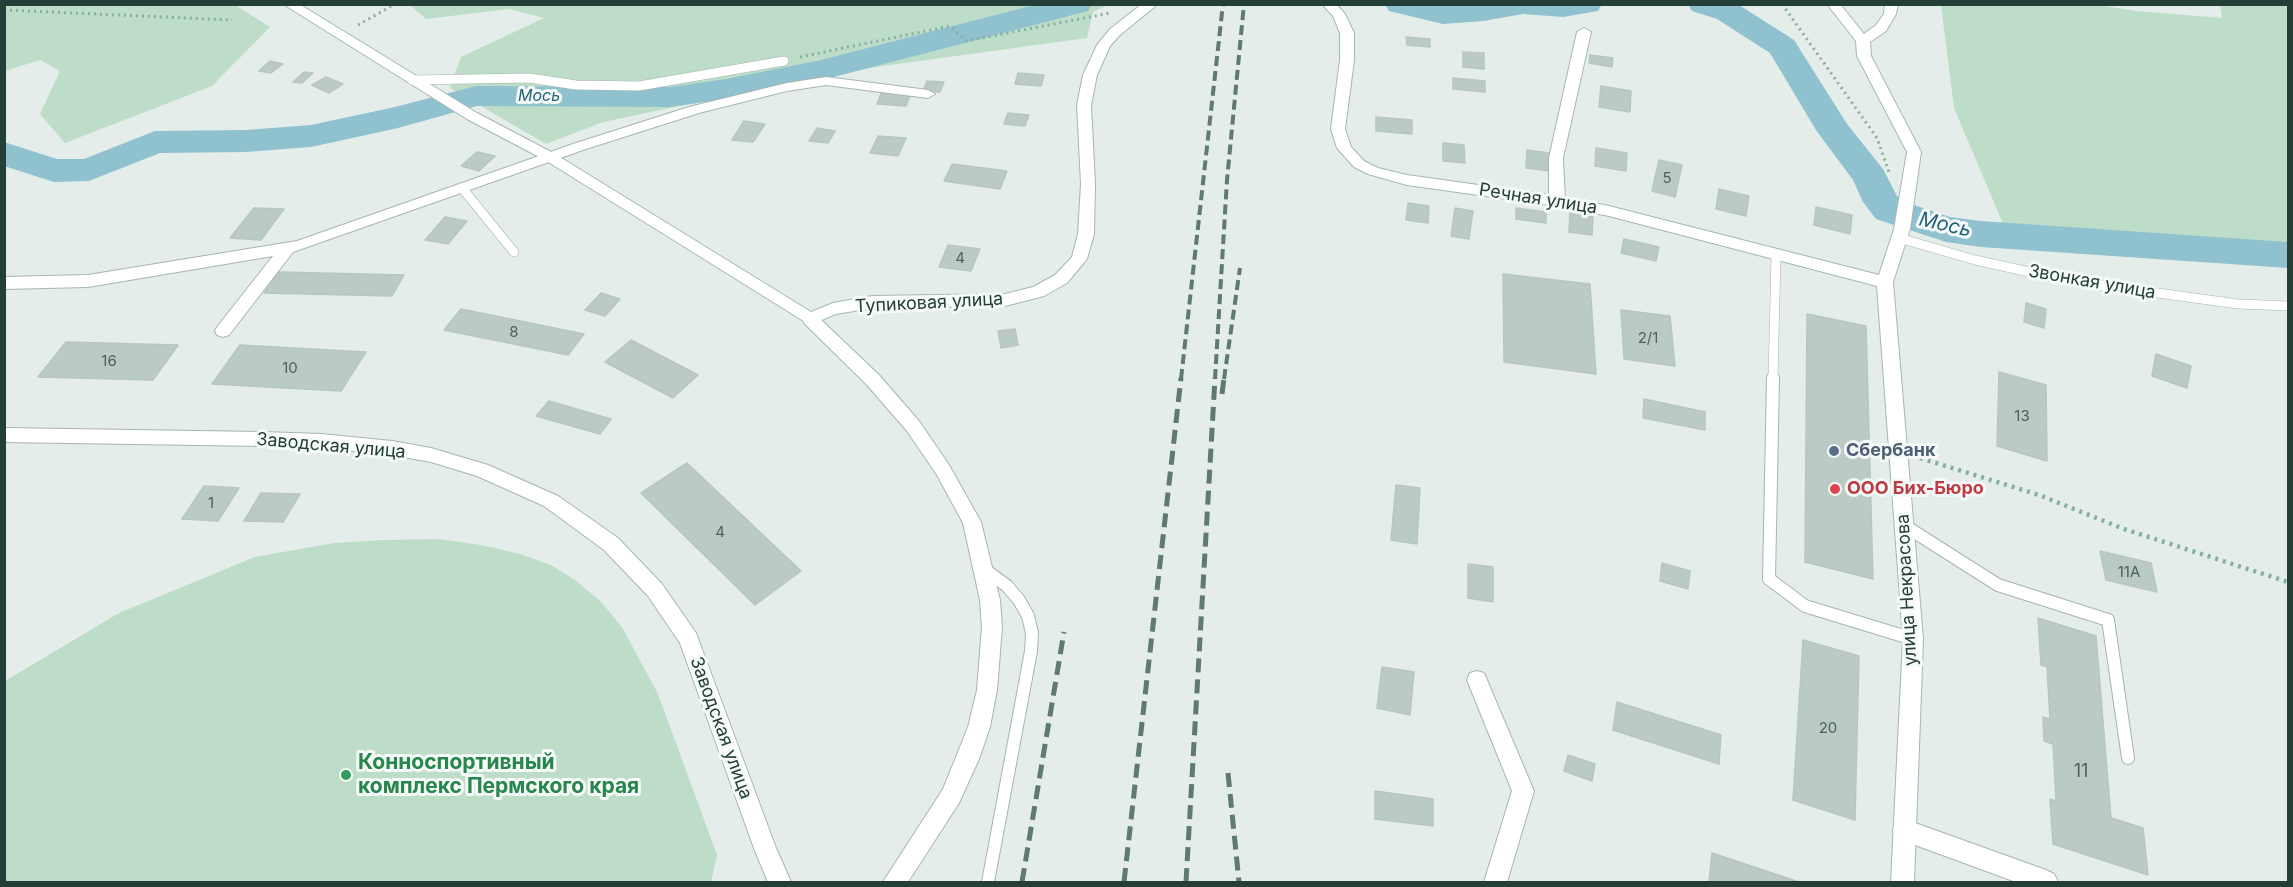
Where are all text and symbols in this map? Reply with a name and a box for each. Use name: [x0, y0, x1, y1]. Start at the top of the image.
water label: Мось: [518, 86, 560, 106]
house number: 5: [1662, 169, 1672, 187]
street label: Речная улица: [1477, 179, 1599, 219]
water label: Мось: [1917, 207, 1973, 243]
house number: 4: [955, 249, 965, 267]
street label: Звонкая улица: [2027, 260, 2157, 304]
street label: Тупиковая улица: [854, 288, 1004, 318]
house number: 8: [509, 323, 519, 341]
house number: 2/1: [1638, 329, 1658, 347]
house number: 16: [101, 352, 117, 370]
house number: 10: [282, 359, 298, 377]
house number: 13: [2014, 407, 2030, 425]
street label: Заводская улица: [255, 429, 407, 463]
place label: Сбербанк: [1846, 440, 1936, 462]
marker: Сбербанк: [1827, 444, 1841, 458]
place label: ООО Бих-Бюро: [1847, 478, 1984, 500]
marker: ООО Бих-Бюро: [1828, 482, 1842, 496]
house number: 1: [208, 494, 214, 512]
street label: улица Некрасова: [1892, 513, 1922, 667]
house number: 4: [715, 523, 725, 541]
house number: 11А: [2118, 563, 2140, 581]
street label: Заводская улица: [685, 654, 757, 802]
house number: 20: [1819, 719, 1837, 737]
place label: Конноспортивный комплекс Пермского края: [358, 750, 639, 800]
house number: 11: [2074, 761, 2088, 783]
marker: Конноспортивный комплекс Пермского края: [339, 768, 353, 782]

